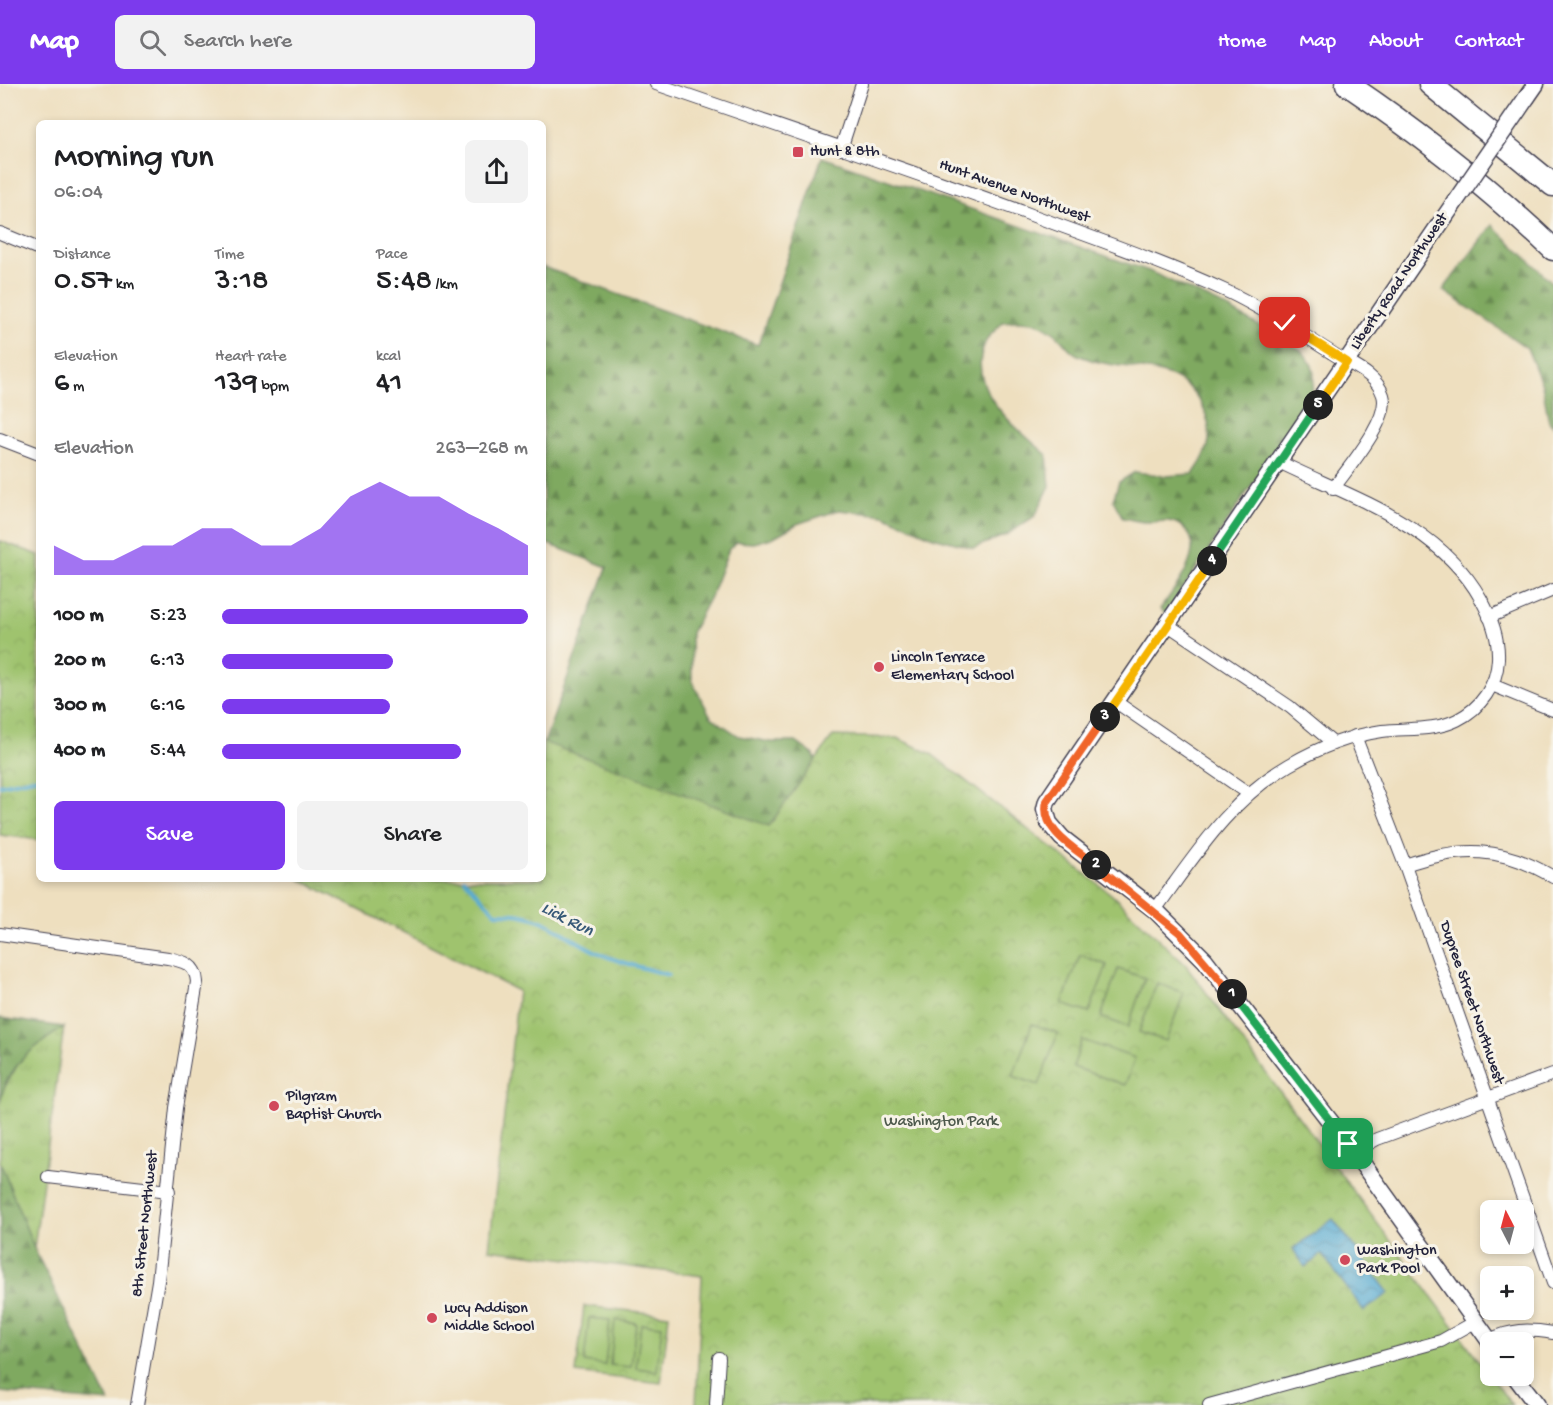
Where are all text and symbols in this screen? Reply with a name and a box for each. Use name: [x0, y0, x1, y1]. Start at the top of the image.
search box: [115, 15, 535, 69]
text: Map: [30, 26, 79, 59]
icon: search: [136, 26, 169, 59]
text: Search here: [184, 29, 292, 55]
text: Home: [1218, 30, 1266, 55]
text: Map: [1299, 30, 1336, 55]
text: About: [1369, 30, 1422, 55]
text: Contact: [1455, 30, 1523, 55]
text: Morning run: [54, 140, 214, 178]
button: share: [465, 140, 528, 203]
place label: Hunt & 8th: [810, 143, 880, 162]
marker: Hunt & 8th: [791, 145, 805, 159]
street label: Hunt Avenue Northwest: [936, 156, 1093, 229]
text: 06:04: [54, 182, 103, 205]
street label: Liberty Road Northwest: [1347, 209, 1454, 354]
text: Distance: [54, 246, 111, 265]
text: Time: [215, 246, 244, 265]
text: Pace: [376, 246, 407, 265]
text: 0.57: [54, 265, 112, 300]
text: 3:18: [215, 265, 269, 300]
text: 5:48: [376, 265, 432, 300]
text: km: [112, 276, 134, 295]
text: /km: [432, 276, 458, 295]
pin: [1259, 297, 1310, 348]
icon: check: [1268, 306, 1301, 339]
text: Elevation: [54, 348, 118, 367]
text: Heart rate: [215, 348, 287, 367]
text: kcal: [376, 348, 401, 367]
text: 6: [54, 367, 69, 402]
text: 139: [215, 367, 258, 402]
text: 41: [376, 367, 402, 402]
text: m: [69, 378, 84, 397]
text: bpm: [258, 378, 289, 397]
pin: 5: [1303, 390, 1333, 420]
text: 5: [1314, 395, 1322, 414]
text: Elevation: [54, 438, 134, 461]
text: 263–268 m: [436, 438, 528, 461]
pin: 4: [1197, 546, 1227, 576]
text: 4: [1208, 551, 1216, 570]
text: 100 m: [54, 605, 104, 628]
text: 5:23: [150, 605, 187, 628]
place label: Lincoln Terrace Elementary School: [891, 649, 1014, 686]
text: 200 m: [54, 650, 105, 673]
text: 6:13: [150, 650, 185, 673]
marker: Lincoln Terrace Elementary School: [872, 660, 886, 674]
text: 300 m: [54, 695, 106, 718]
text: 6:16: [150, 695, 185, 718]
pin: 3: [1090, 702, 1120, 732]
text: 3: [1101, 707, 1109, 726]
text: 400 m: [54, 740, 105, 763]
text: 5:44: [150, 740, 186, 763]
button: Save: [54, 801, 285, 870]
button: Share: [297, 801, 528, 870]
pin: 2: [1081, 850, 1111, 880]
text: 2: [1092, 855, 1100, 874]
water label: Lick Run: [538, 898, 597, 942]
street label: Dupree Street Northwest: [1434, 918, 1508, 1088]
pin: 1: [1217, 979, 1247, 1009]
text: 1: [1229, 984, 1235, 1003]
place label: Pilgram Baptist Church: [285, 1088, 382, 1125]
marker: Pilgram Baptist Church: [267, 1099, 281, 1113]
park label: Washington Park: [884, 1113, 1000, 1132]
pin: [1322, 1118, 1373, 1169]
icon: arrive: [1331, 1127, 1364, 1160]
street label: 8th Street Northwest: [129, 1149, 163, 1298]
north arrow: [1480, 1200, 1534, 1254]
map controls: [1480, 1200, 1534, 1386]
place label: Washington Park Pool: [1356, 1242, 1437, 1279]
marker: Washington Park Pool: [1338, 1253, 1352, 1267]
button: +: [1480, 1266, 1534, 1320]
place label: Lucy Addison Middle School: [444, 1300, 534, 1337]
marker: Lucy Addison Middle School: [425, 1311, 439, 1325]
button: −: [1480, 1332, 1534, 1386]

